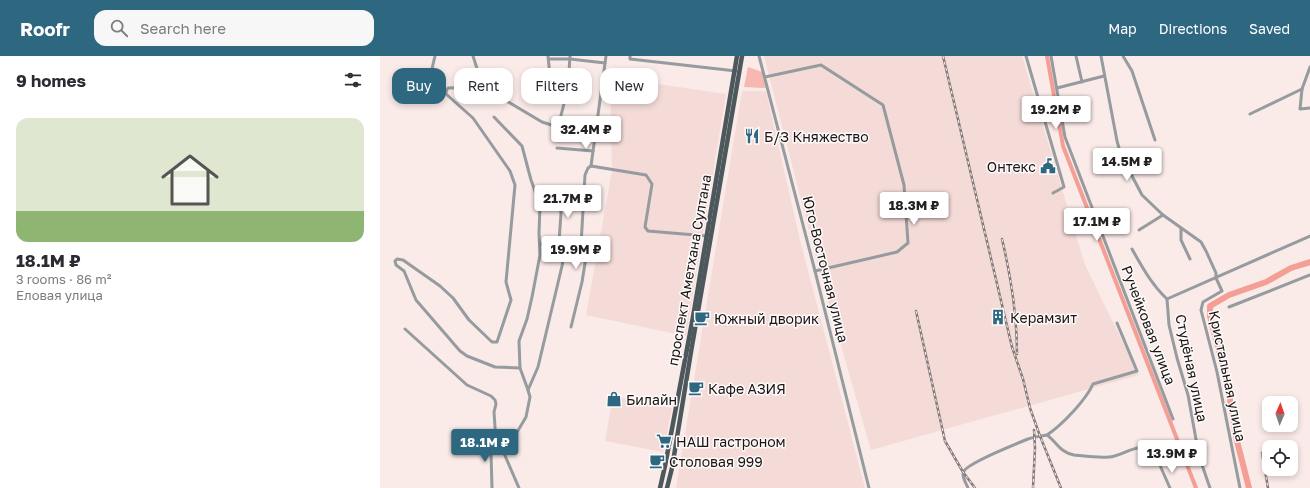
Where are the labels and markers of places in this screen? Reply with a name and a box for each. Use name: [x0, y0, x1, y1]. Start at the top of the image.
pin: 19.2M ₽: [1019, 96, 1093, 130]
pin: 32.4M ₽: [549, 116, 623, 150]
restaurant icon: Б/З Княжество: [743, 127, 761, 145]
place label: Б/З Княжество: [764, 128, 869, 145]
pin: 14.5M ₽: [1090, 148, 1164, 182]
public building icon: Онтекс: [1039, 157, 1057, 175]
place label: Онтекс: [987, 158, 1036, 175]
pin: 21.7M ₽: [531, 185, 605, 219]
pin: 18.3M ₽: [877, 192, 951, 226]
pin: 17.1M ₽: [1060, 208, 1134, 242]
pin: 19.9M ₽: [539, 236, 613, 270]
building icon: Керамзит: [989, 308, 1007, 326]
cafe icon: Южный дворик: [693, 309, 711, 327]
place label: Керамзит: [1010, 309, 1077, 326]
place label: Южный дворик: [714, 310, 819, 327]
cafe icon: Кафе АЗИЯ: [687, 379, 705, 397]
place label: Кафе АЗИЯ: [708, 380, 786, 397]
shop icon: Билайн: [605, 390, 623, 408]
place label: Билайн: [626, 391, 677, 408]
pin: 18.1M ₽: [448, 429, 522, 463]
supermarket icon: НАШ гастроном: [655, 432, 673, 450]
place label: НАШ гастроном: [676, 433, 786, 450]
pin: 13.9M ₽: [1135, 440, 1209, 474]
cafe icon: Столовая 999: [648, 452, 666, 470]
place label: Столовая 999: [669, 453, 763, 470]

